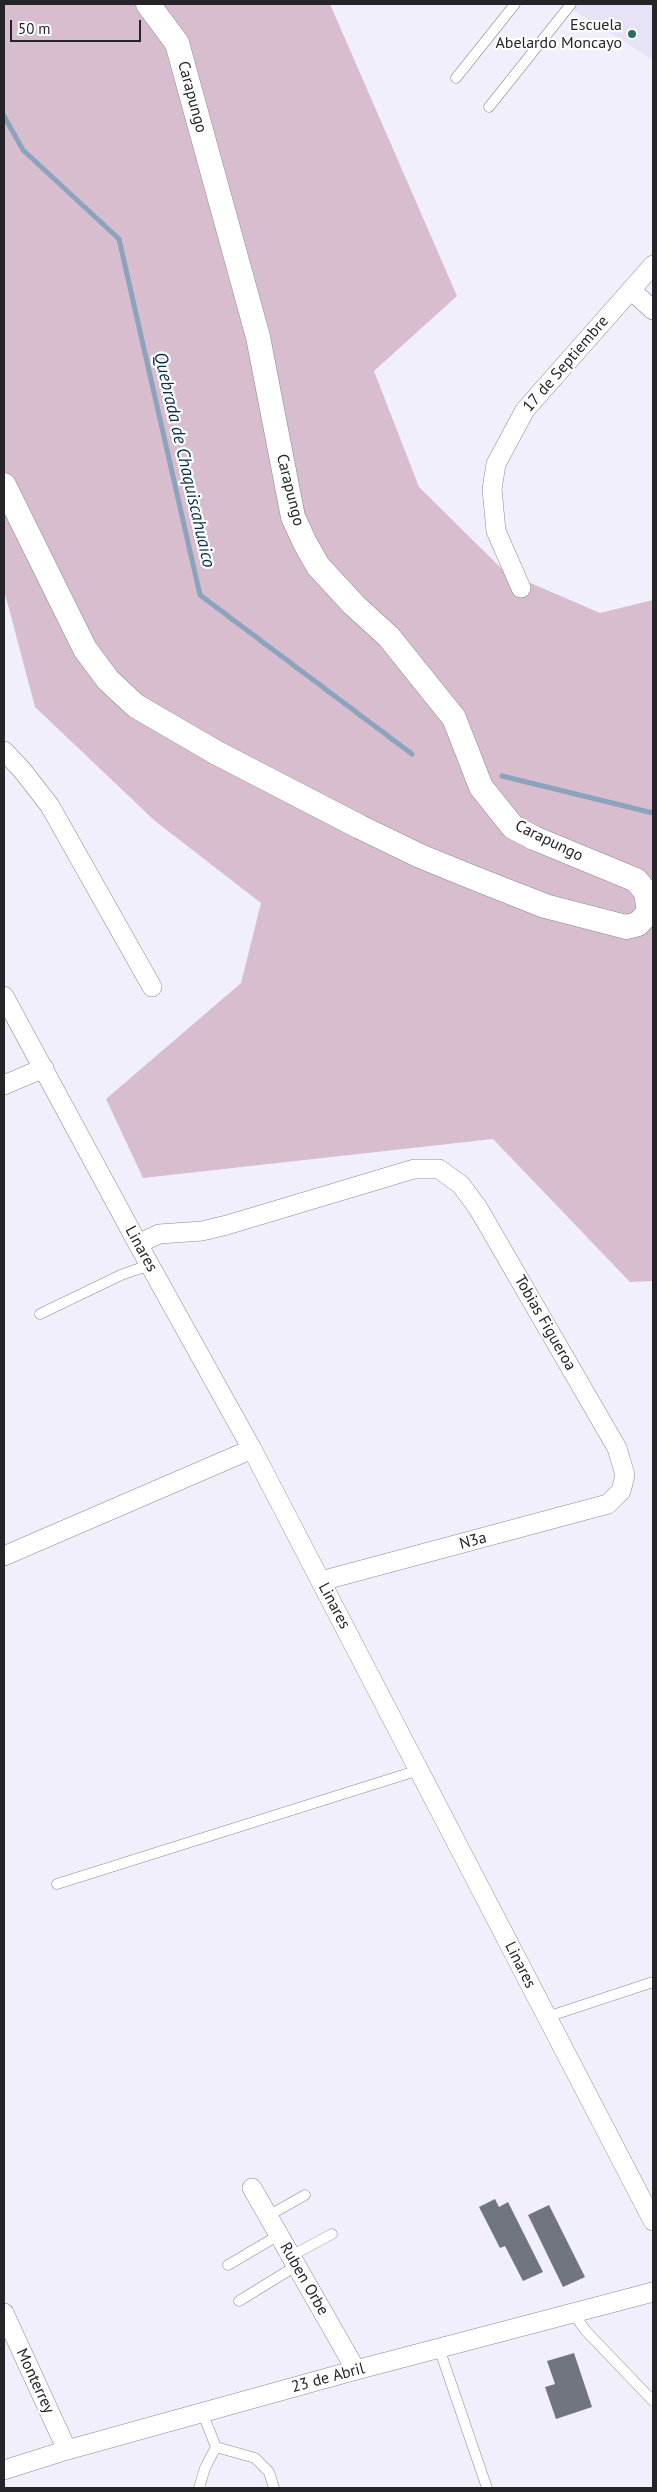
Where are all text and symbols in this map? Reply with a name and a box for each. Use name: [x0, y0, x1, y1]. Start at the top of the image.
scale bar: [12, 10, 144, 42]
place label: Escuela Abelardo Moncayo: [495, 15, 622, 53]
text: 50 m: [18, 19, 51, 38]
marker: Escuela Abelardo Moncayo: [626, 28, 638, 40]
street label: Carapungo: [173, 59, 211, 135]
street label: 17 de Septiembre: [519, 312, 613, 416]
water label: Quebrada de Chaquiscahuaico: [149, 350, 219, 570]
street label: Carapungo: [272, 452, 308, 528]
street label: Carapungo: [512, 816, 586, 866]
street label: Linares: [121, 1223, 161, 1275]
street label: Tobias Figueroa: [510, 1272, 580, 1374]
street label: N3a: [457, 1528, 489, 1554]
street label: Linares: [314, 1580, 354, 1632]
street label: Linares: [500, 1939, 540, 1991]
street label: Ruben Orbe: [275, 2239, 333, 2319]
street label: Monterrey: [12, 2345, 58, 2417]
street label: 23 de Abril: [289, 2359, 367, 2397]

